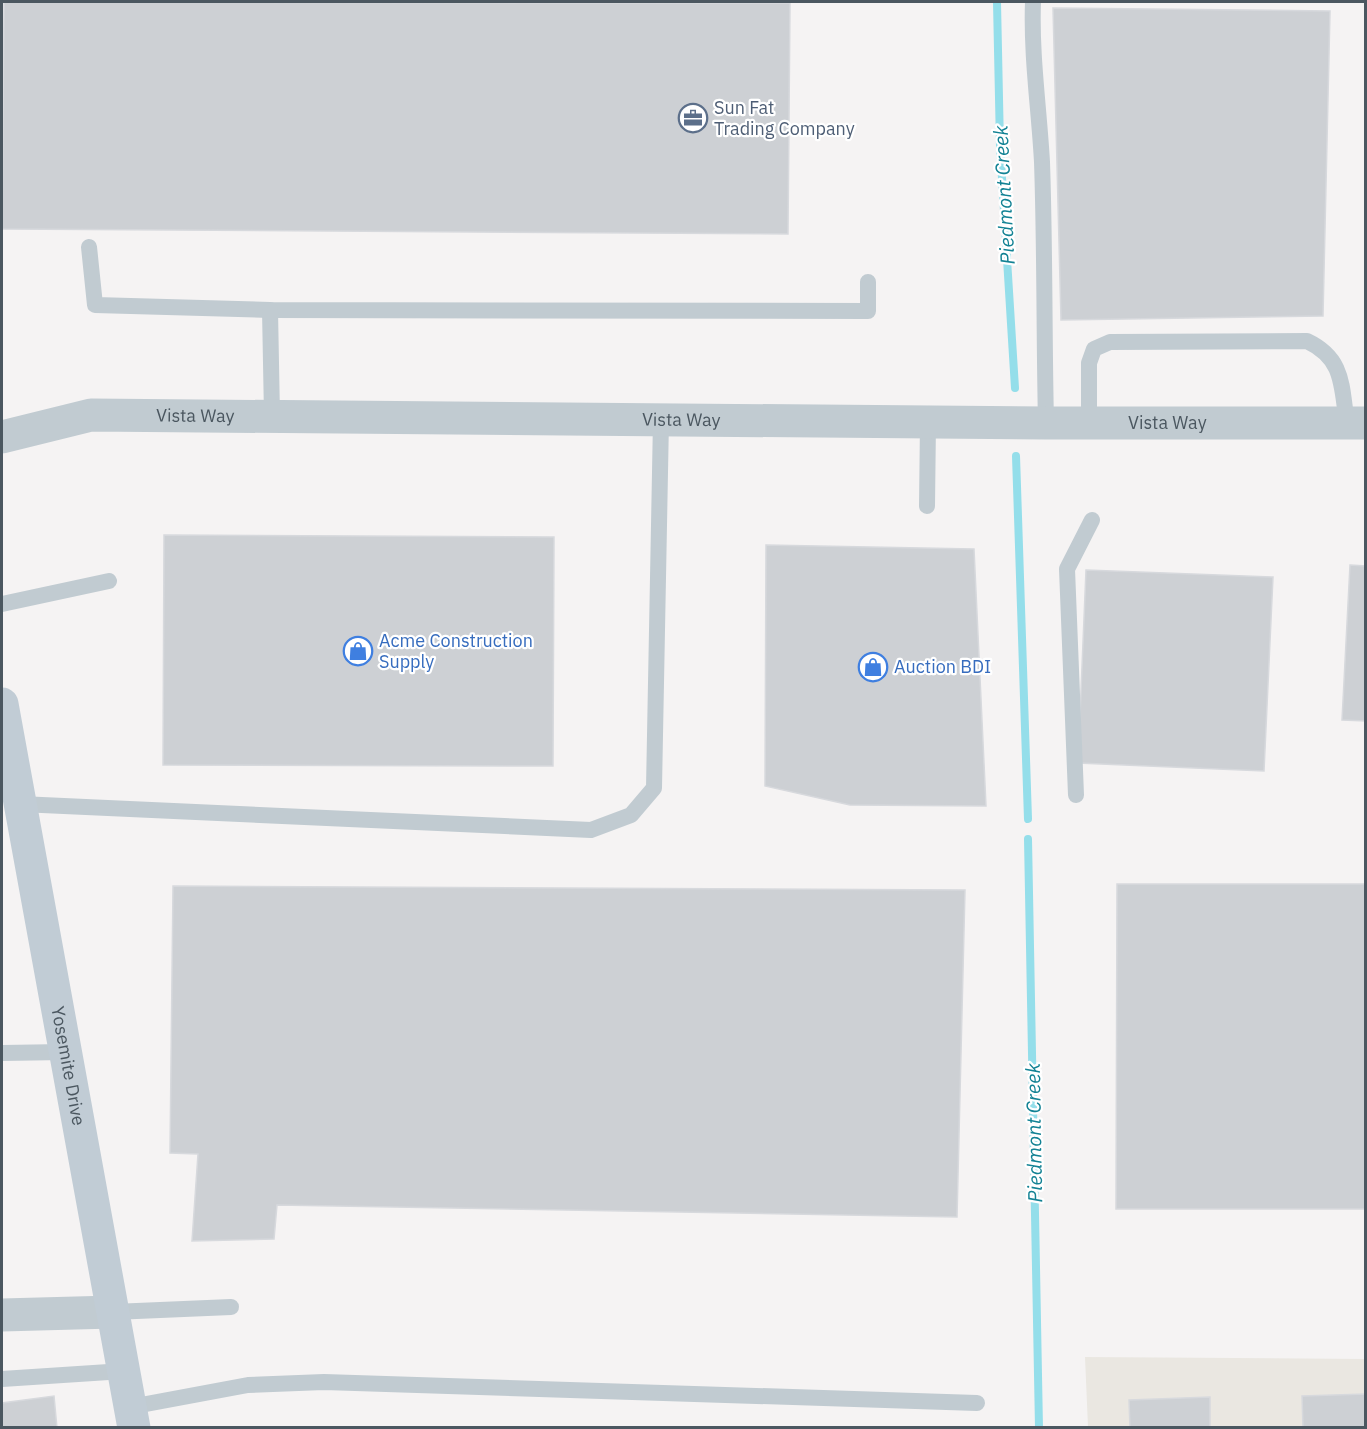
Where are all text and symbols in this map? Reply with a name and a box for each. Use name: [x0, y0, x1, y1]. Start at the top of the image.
place label: Sun Fat Trading Company: [714, 96, 855, 140]
office icon: Sun Fat Trading Company: [677, 102, 709, 134]
water label: Piedmont Creek: [986, 124, 1021, 265]
street label: Vista Way: [156, 404, 235, 427]
street label: Vista Way: [642, 408, 721, 431]
street label: Vista Way: [1128, 411, 1207, 434]
place label: Acme Construction Supply: [379, 629, 533, 673]
shop icon: Acme Construction Supply: [342, 635, 374, 667]
shop icon: Auction BDI: [857, 651, 889, 683]
place label: Auction BDI: [894, 655, 991, 678]
street label: Yosemite Drive: [46, 1004, 91, 1128]
water label: Piedmont Creek: [1019, 1062, 1048, 1203]

